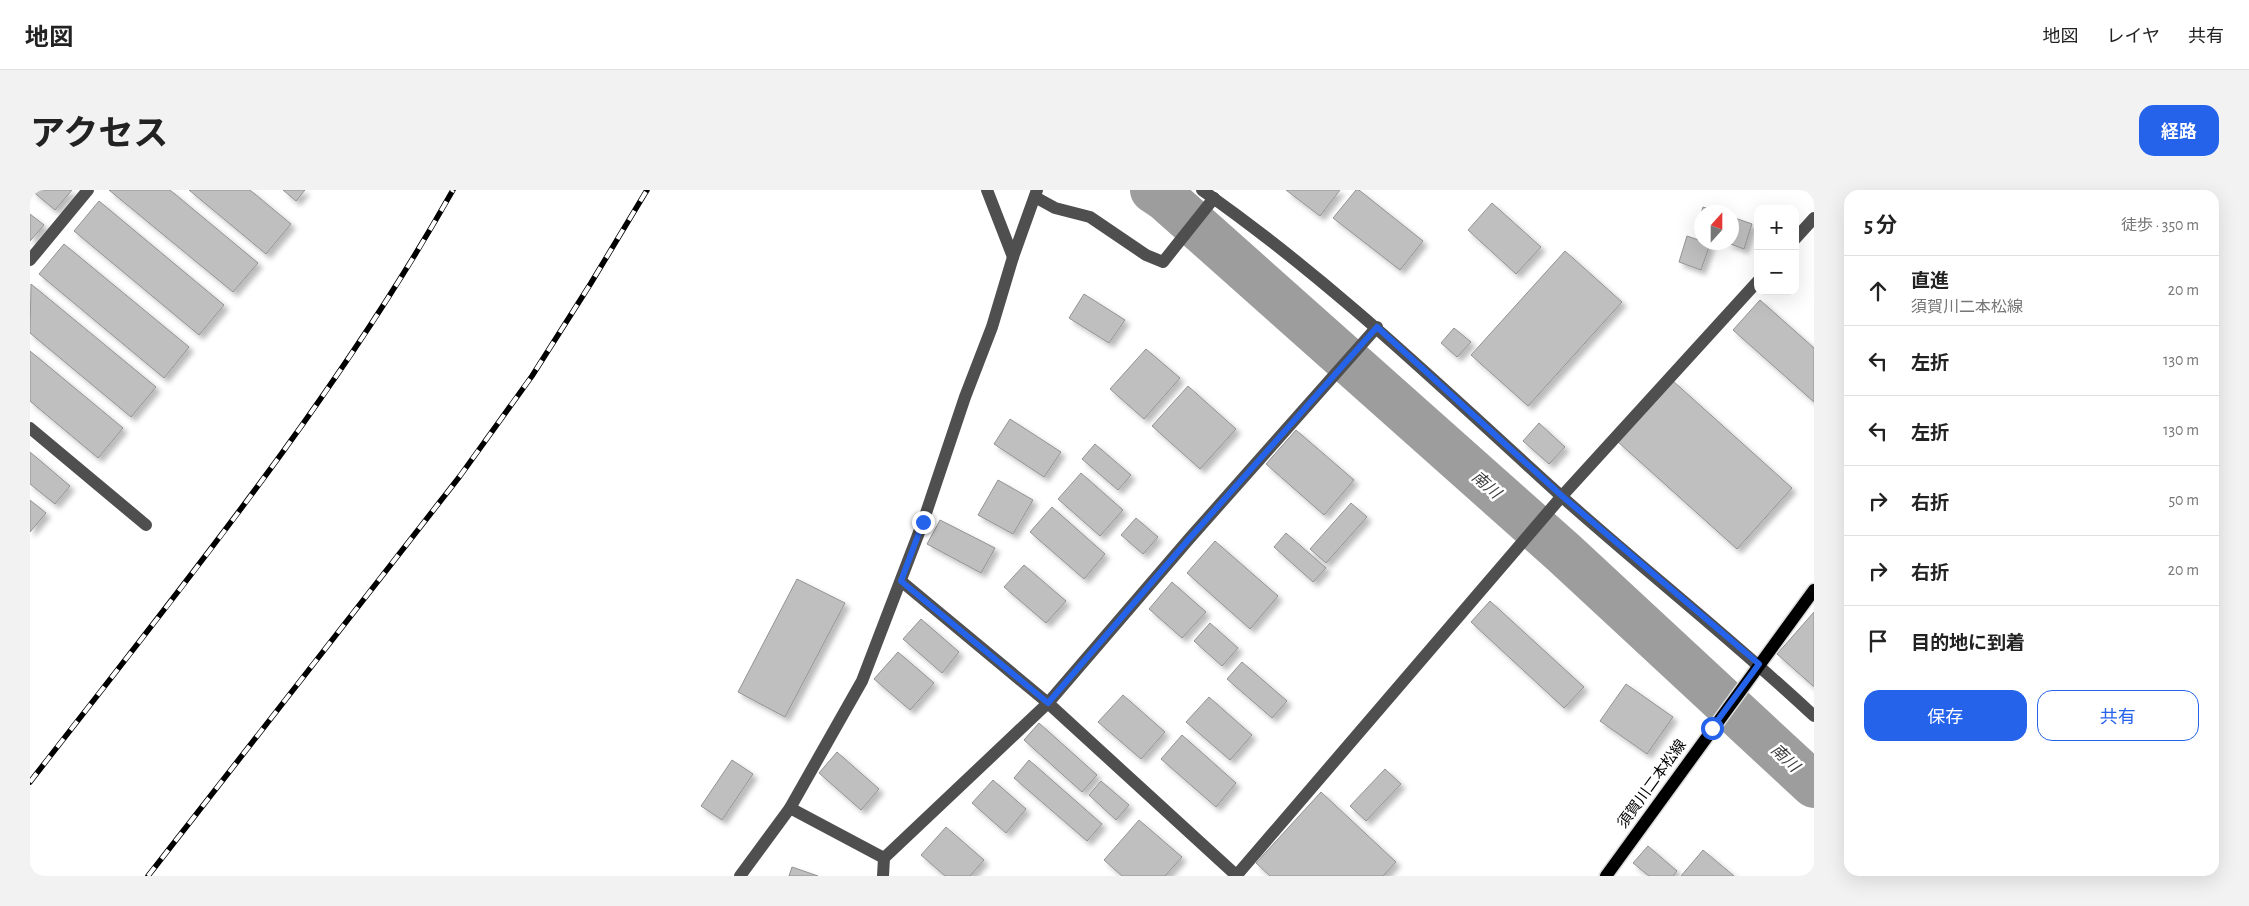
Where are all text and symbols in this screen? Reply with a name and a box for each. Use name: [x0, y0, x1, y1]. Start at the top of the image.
text: 地図: [25, 26, 73, 50]
text: 地図: [2043, 28, 2079, 46]
text: レイヤ: [2107, 28, 2160, 46]
text: 共有: [2188, 28, 2224, 46]
button: 経路: [2139, 105, 2219, 156]
text: アクセス: [30, 117, 168, 152]
north arrow: [1694, 205, 1739, 250]
map controls: [1754, 205, 1799, 295]
button: +: [1754, 205, 1799, 250]
text: 5 分: [1864, 215, 1897, 236]
text: 徒歩 · 350 m: [2121, 217, 2199, 233]
button: −: [1754, 250, 1799, 295]
text: 直進: [1911, 272, 1949, 291]
icon: ahead: [1864, 277, 1892, 305]
text: 20 m: [2168, 282, 2199, 298]
text: 須賀川二本松線: [1911, 299, 2023, 315]
icon: left: [1864, 347, 1892, 375]
text: 130 m: [2163, 352, 2199, 368]
text: 左折: [1911, 354, 1949, 373]
icon: left: [1864, 417, 1892, 445]
text: 130 m: [2163, 422, 2199, 438]
text: 左折: [1911, 424, 1949, 443]
water label: 南川: [1469, 468, 1505, 503]
icon: right: [1864, 487, 1892, 515]
text: 50 m: [2168, 492, 2199, 508]
text: 右折: [1911, 494, 1949, 513]
route end: [912, 511, 935, 534]
icon: right: [1864, 557, 1892, 585]
text: 20 m: [2168, 562, 2199, 578]
text: 右折: [1911, 564, 1949, 583]
icon: arrive: [1864, 627, 1892, 655]
text: 目的地に到着: [1911, 634, 2025, 653]
button: 保存: [1864, 690, 2027, 741]
button: 共有: [2037, 690, 2199, 741]
route start: [1701, 717, 1724, 740]
street label: 須賀川二本松線: [1614, 737, 1689, 831]
water label: 南川: [1768, 741, 1804, 776]

